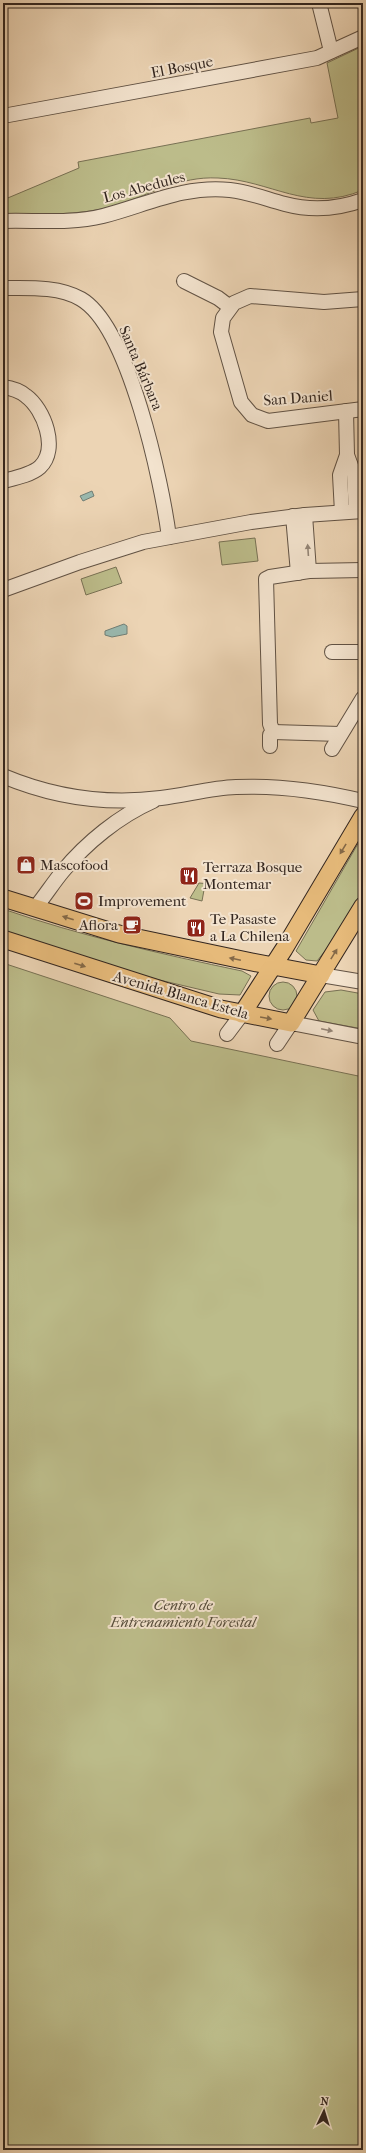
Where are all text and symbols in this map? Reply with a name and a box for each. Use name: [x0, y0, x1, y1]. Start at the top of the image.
street label: El Bosque: [149, 52, 215, 82]
street label: Los Abedules: [101, 167, 187, 207]
street label: Santa Bárbara: [115, 323, 167, 414]
street label: San Daniel: [263, 387, 333, 409]
one-way arrow: [304, 544, 311, 556]
one-way arrow: [339, 843, 346, 855]
shop icon: Mascofood: [15, 854, 37, 876]
place label: Mascofood: [40, 856, 109, 874]
place label: Terraza Bosque Montemar: [203, 858, 303, 893]
restaurant icon: Terraza Bosque Montemar: [178, 865, 200, 887]
sports icon: Improvement: [73, 890, 95, 912]
place label: Improvement: [98, 892, 187, 910]
place label: Te Pasaste a La Chilena: [210, 910, 291, 945]
cafe icon: Aflora: [121, 914, 143, 936]
one-way arrow: [61, 915, 73, 921]
place label: Aflora: [78, 916, 119, 934]
restaurant icon: Te Pasaste a La Chilena: [185, 917, 207, 939]
one-way arrow: [330, 948, 337, 960]
one-way arrow: [229, 955, 241, 961]
one-way arrow: [74, 962, 86, 968]
street label: Avenida Blanca Estela: [110, 967, 252, 1023]
one-way arrow: [260, 1016, 272, 1022]
one-way arrow: [321, 1027, 333, 1033]
park label: Centro de Entrenamiento Forestal: [109, 1596, 258, 1631]
north arrow: [304, 2091, 344, 2131]
text: N: [320, 2095, 330, 2108]

